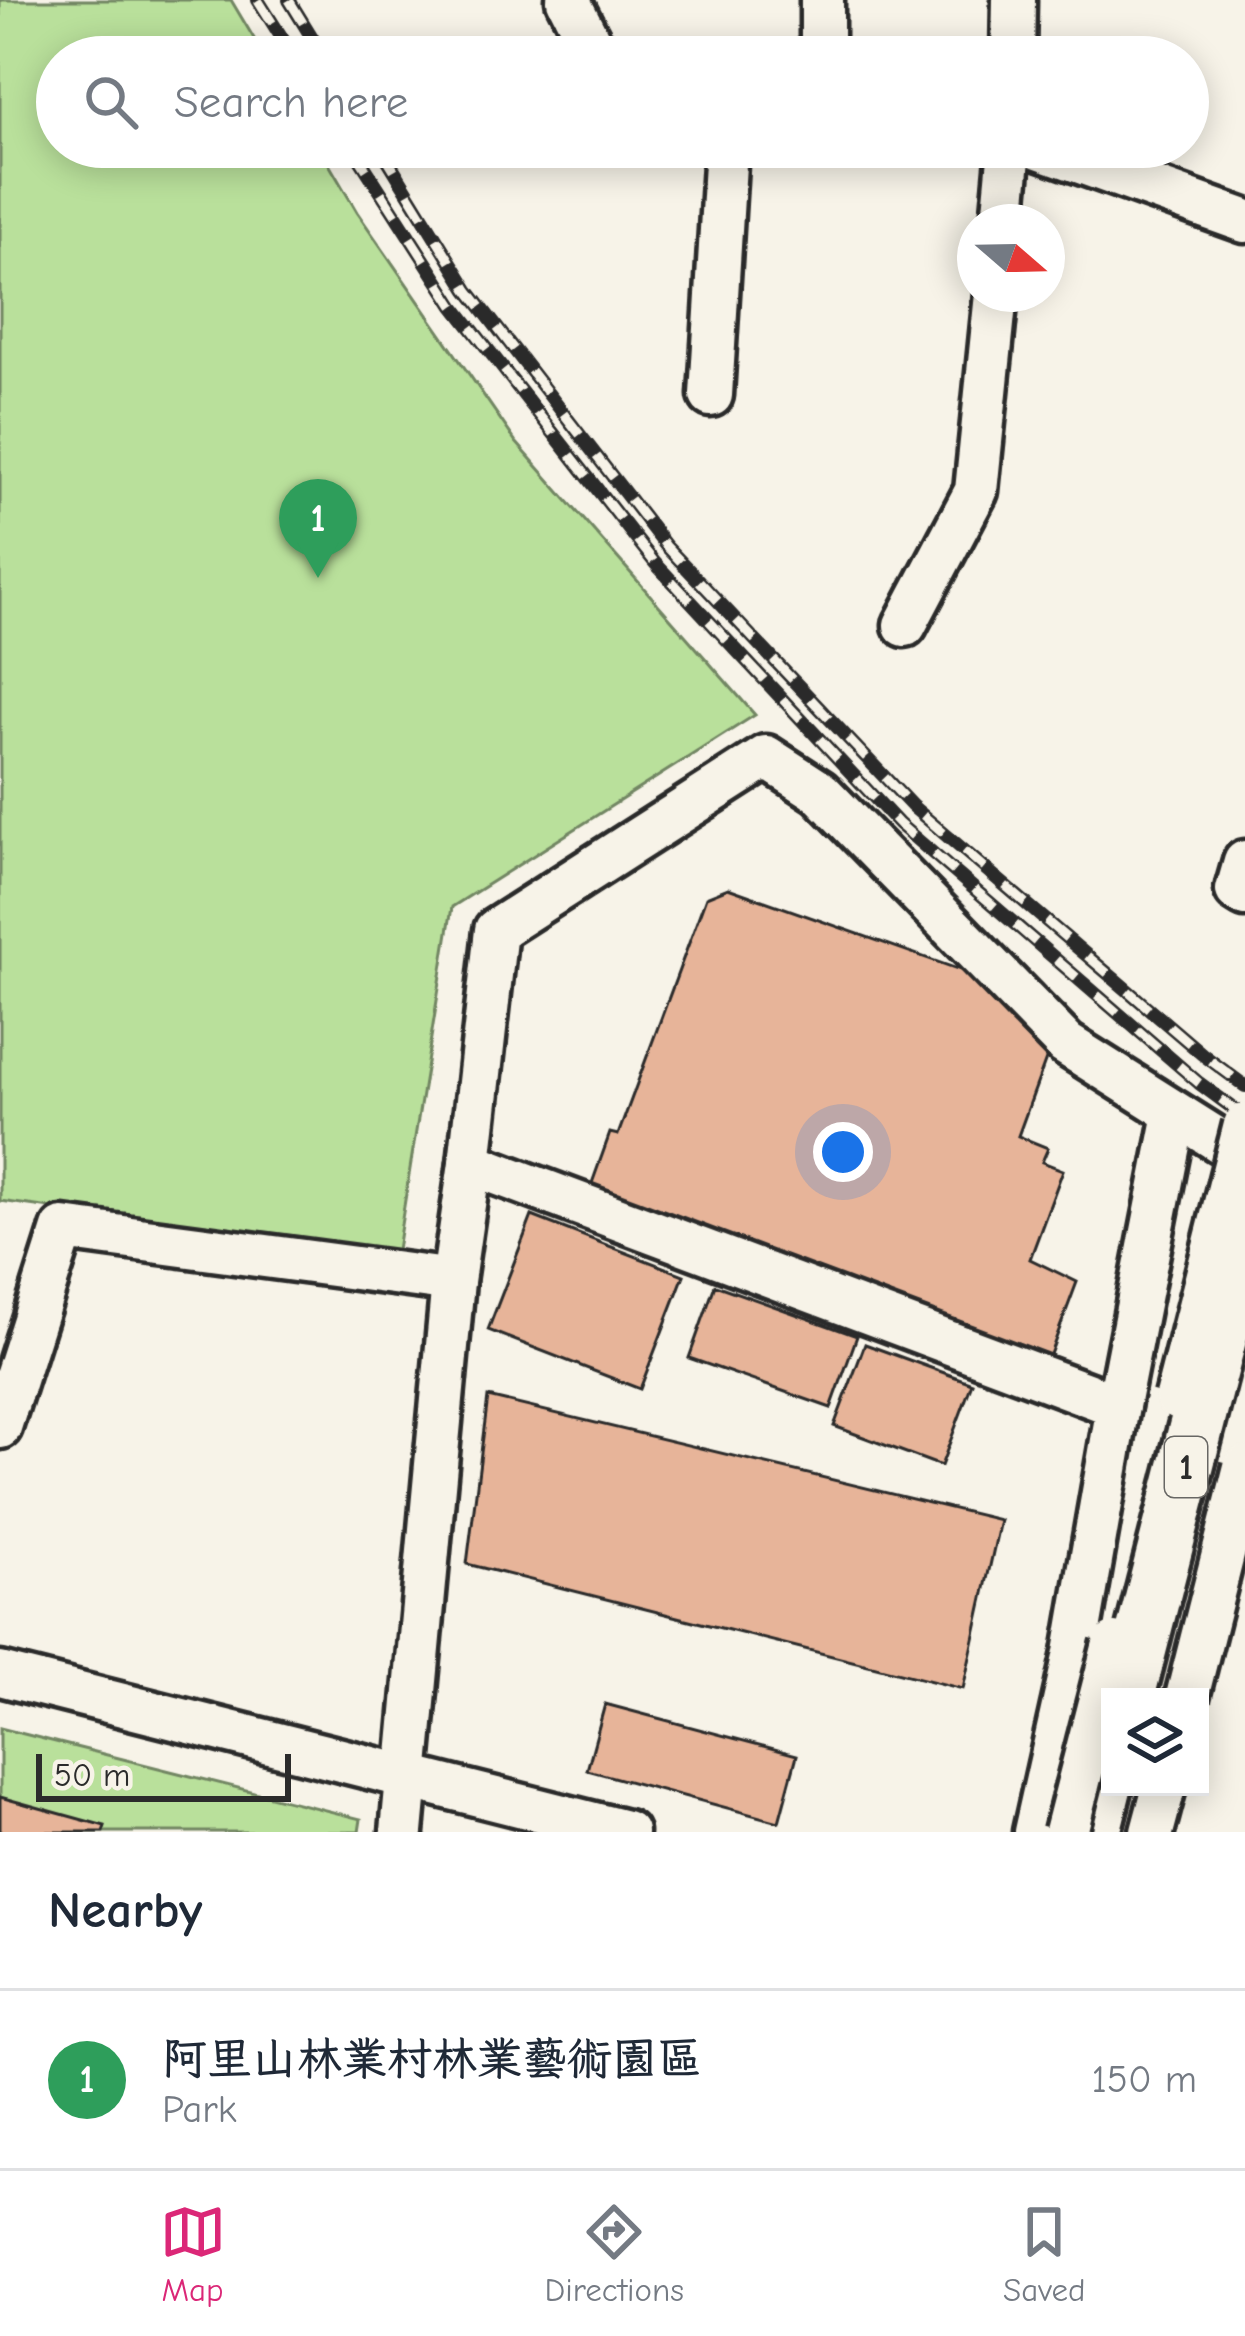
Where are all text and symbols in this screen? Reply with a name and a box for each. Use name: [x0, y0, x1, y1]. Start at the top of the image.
search box: [36, 36, 1209, 168]
icon: search: [78, 69, 144, 135]
text: Search here: [174, 76, 408, 128]
north arrow: [957, 204, 1065, 312]
pin: 1: [279, 479, 357, 578]
your location: [813, 1122, 873, 1182]
road number: 1: [1165, 1437, 1207, 1497]
map controls: [1101, 1688, 1209, 1796]
button: layers: [1101, 1688, 1209, 1796]
scale bar: [36, 1748, 291, 1801]
text: 50 m: [54, 1756, 130, 1794]
text: Nearby: [48, 1881, 202, 1940]
text: 阿里山林業村林業藝術園區: [162, 2033, 702, 2085]
text: 1: [79, 2057, 95, 2102]
text: 150 m: [1091, 2057, 1197, 2102]
text: Park: [162, 2087, 237, 2132]
tab: Map: [160, 2199, 226, 2309]
tab: Directions: [545, 2199, 684, 2309]
tab: Saved: [1003, 2199, 1085, 2309]

